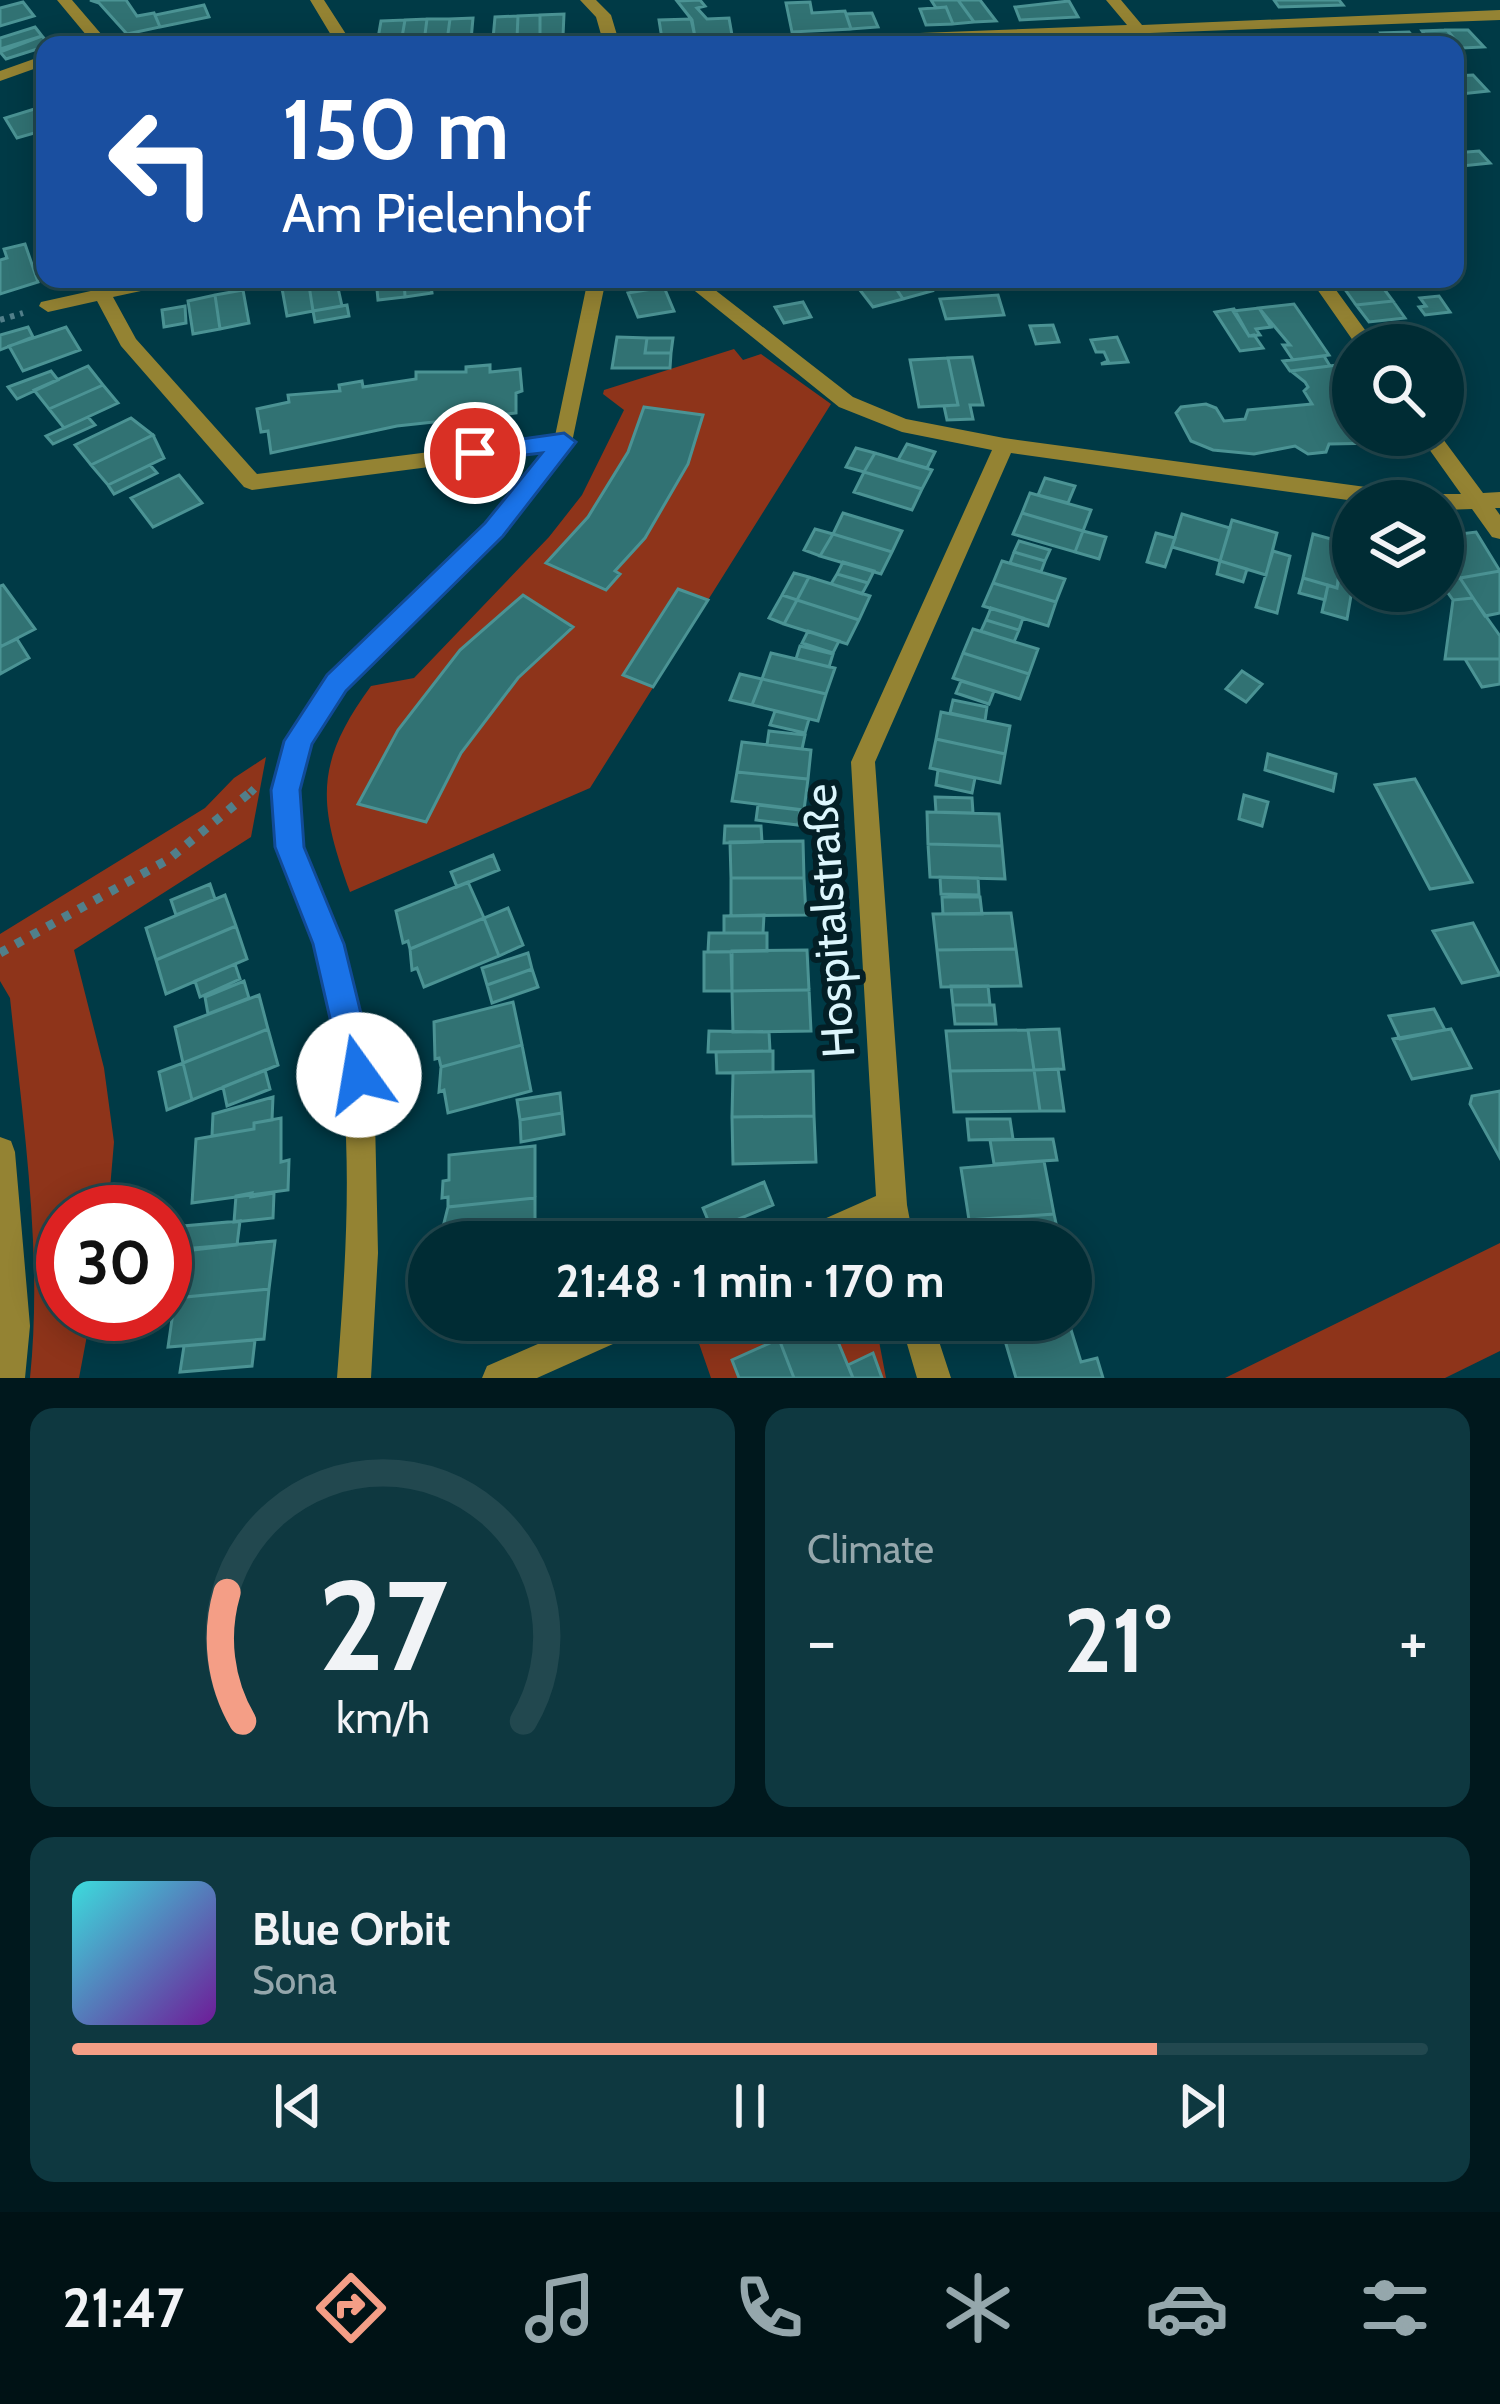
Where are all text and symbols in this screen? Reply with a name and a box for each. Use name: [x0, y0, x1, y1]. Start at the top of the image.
text: 150 m: [282, 78, 509, 180]
icon: left: [84, 84, 240, 240]
text: Am Pielenhof: [282, 180, 591, 246]
map controls: [1332, 324, 1464, 612]
button: search: [1332, 324, 1464, 456]
pin: [424, 402, 526, 504]
icon: arrive: [442, 420, 508, 486]
button: layers: [1332, 480, 1464, 612]
street label: Hospitalstraße: [792, 782, 866, 1060]
position arrow: [296, 1012, 422, 1138]
speed limit sign: 30: [36, 1185, 192, 1341]
text: 21:48 · 1 min · 170 m: [556, 1254, 944, 1308]
text: Climate: [807, 1525, 934, 1573]
text: 27: [318, 1550, 447, 1701]
text: 21°: [1064, 1585, 1171, 1695]
text: −: [807, 1600, 836, 1681]
text: +: [1399, 1600, 1428, 1681]
text: km/h: [336, 1691, 429, 1743]
text: Blue Orbit: [252, 1902, 450, 1956]
text: Sona: [252, 1956, 337, 2004]
icon: previous: [265, 2073, 331, 2139]
icon: pause: [717, 2073, 783, 2139]
icon: next: [1169, 2073, 1235, 2139]
icon: directions: [309, 2266, 393, 2350]
icon: music: [518, 2266, 602, 2350]
icon: phone: [727, 2266, 811, 2350]
icon: climate: [936, 2266, 1020, 2350]
icon: car: [1145, 2266, 1229, 2350]
icon: filters: [1353, 2266, 1437, 2350]
text: 21:47: [62, 2275, 184, 2341]

